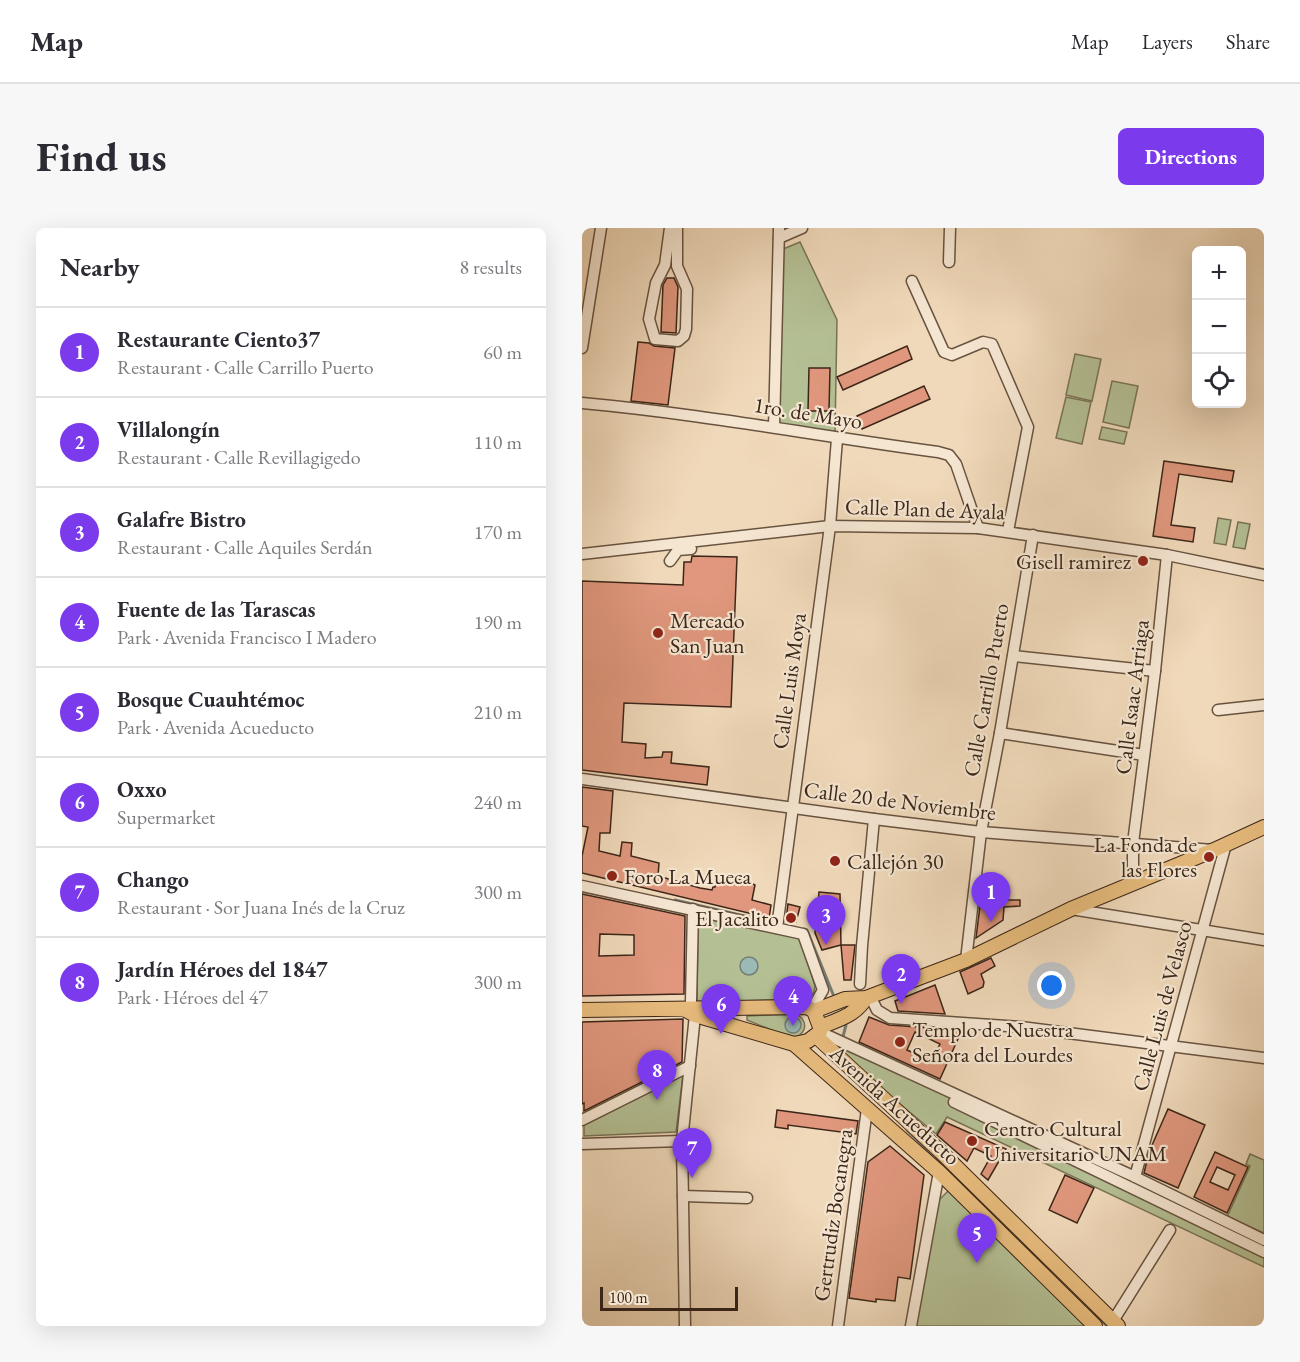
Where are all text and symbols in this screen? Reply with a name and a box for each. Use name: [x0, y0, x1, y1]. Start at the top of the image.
text: Map: [30, 23, 83, 59]
text: Map: [1071, 28, 1109, 55]
text: Layers: [1142, 28, 1193, 55]
text: Share: [1226, 28, 1270, 55]
button: Directions: [1118, 128, 1264, 185]
text: Find us: [36, 129, 167, 184]
map controls: [1192, 246, 1246, 408]
button: +: [1192, 246, 1246, 300]
text: Nearby: [60, 250, 140, 284]
text: 8 results: [459, 254, 522, 280]
button: −: [1192, 300, 1246, 354]
text: Restaurante Ciento37: [117, 325, 320, 354]
text: 1: [74, 339, 85, 365]
text: 60 m: [483, 339, 522, 365]
text: Restaurant · Calle Carrillo Puerto: [117, 354, 374, 380]
button: locate: [1192, 354, 1246, 408]
street label: 1ro. de Mayo: [752, 390, 865, 436]
text: Villalongín: [117, 415, 220, 444]
text: 2: [74, 429, 85, 455]
text: 110 m: [474, 429, 522, 455]
text: Restaurant · Calle Revillagigedo: [117, 444, 361, 470]
street label: Calle Plan de Ayala: [844, 492, 1006, 526]
text: Galafre Bistro: [117, 505, 246, 534]
text: 3: [74, 519, 85, 545]
text: 170 m: [474, 519, 522, 545]
text: Restaurant · Calle Aquiles Serdán: [117, 534, 373, 560]
place label: Gisell ramirez: [1016, 547, 1132, 576]
marker: Gisell ramirez: [1136, 554, 1150, 568]
text: Fuente de las Tarascas: [117, 595, 315, 624]
street label: Calle Carrillo Puerto: [956, 601, 1016, 779]
place label: Mercado San Juan: [670, 606, 745, 660]
text: 4: [74, 609, 85, 635]
text: 190 m: [474, 609, 522, 635]
street label: Calle Luis Moya: [765, 611, 813, 751]
street label: Calle Isaac Arriaga: [1108, 618, 1156, 776]
text: Park · Avenida Francisco I Madero: [117, 624, 377, 650]
marker: Mercado San Juan: [651, 626, 665, 640]
text: Bosque Cuauhtémoc: [117, 685, 305, 714]
text: 5: [74, 699, 85, 725]
text: 210 m: [474, 699, 522, 725]
text: Park · Avenida Acueducto: [117, 714, 314, 740]
text: Oxxo: [117, 775, 166, 804]
street label: Calle 20 de Noviembre: [802, 775, 998, 827]
text: 6: [74, 789, 85, 815]
text: 240 m: [474, 789, 522, 815]
text: Supermarket: [117, 804, 215, 830]
place label: La Fonda de las Flores: [1094, 830, 1197, 884]
place label: Callejón 30: [847, 847, 944, 876]
marker: La Fonda de las Flores: [1202, 850, 1216, 864]
marker: Callejón 30: [828, 854, 842, 868]
place label: Foro La Mueca: [624, 862, 752, 891]
text: Chango: [117, 865, 189, 894]
marker: Foro La Mueca: [605, 869, 619, 883]
pin: 1: [972, 872, 1010, 922]
text: 7: [74, 879, 85, 905]
text: 300 m: [474, 879, 522, 905]
text: Restaurant · Sor Juana Inés de la Cruz: [117, 894, 405, 920]
pin: 3: [806, 896, 846, 945]
place label: El Jacalito: [695, 904, 779, 933]
marker: El Jacalito: [784, 911, 798, 925]
street label: Calle Luis de Velasco: [1125, 918, 1199, 1094]
pin: 2: [882, 954, 920, 1004]
text: Jardín Héroes del 1847: [117, 955, 328, 984]
text: 8: [74, 969, 85, 995]
text: 300 m: [474, 969, 522, 995]
your location: [1037, 971, 1066, 1000]
pin: 4: [774, 976, 812, 1026]
text: Park · Héroes del 47: [117, 984, 268, 1010]
pin: 6: [702, 984, 740, 1034]
place label: Templo de Nuestra Señora del Lourdes: [912, 1015, 1074, 1069]
marker: Templo de Nuestra Señora del Lourdes: [893, 1035, 907, 1049]
street label: Avenida Acueducto: [823, 1038, 967, 1171]
pin: 8: [638, 1050, 676, 1100]
place label: Centro Cultural Universitario UNAM: [984, 1114, 1167, 1168]
street label: Gertrudiz Bocanegra: [807, 1127, 860, 1303]
pin: 7: [672, 1128, 712, 1178]
marker: Centro Cultural Universitario UNAM: [965, 1134, 979, 1148]
pin: 5: [958, 1214, 996, 1263]
scale bar: [600, 1284, 738, 1312]
text: 100 m: [609, 1287, 648, 1308]

